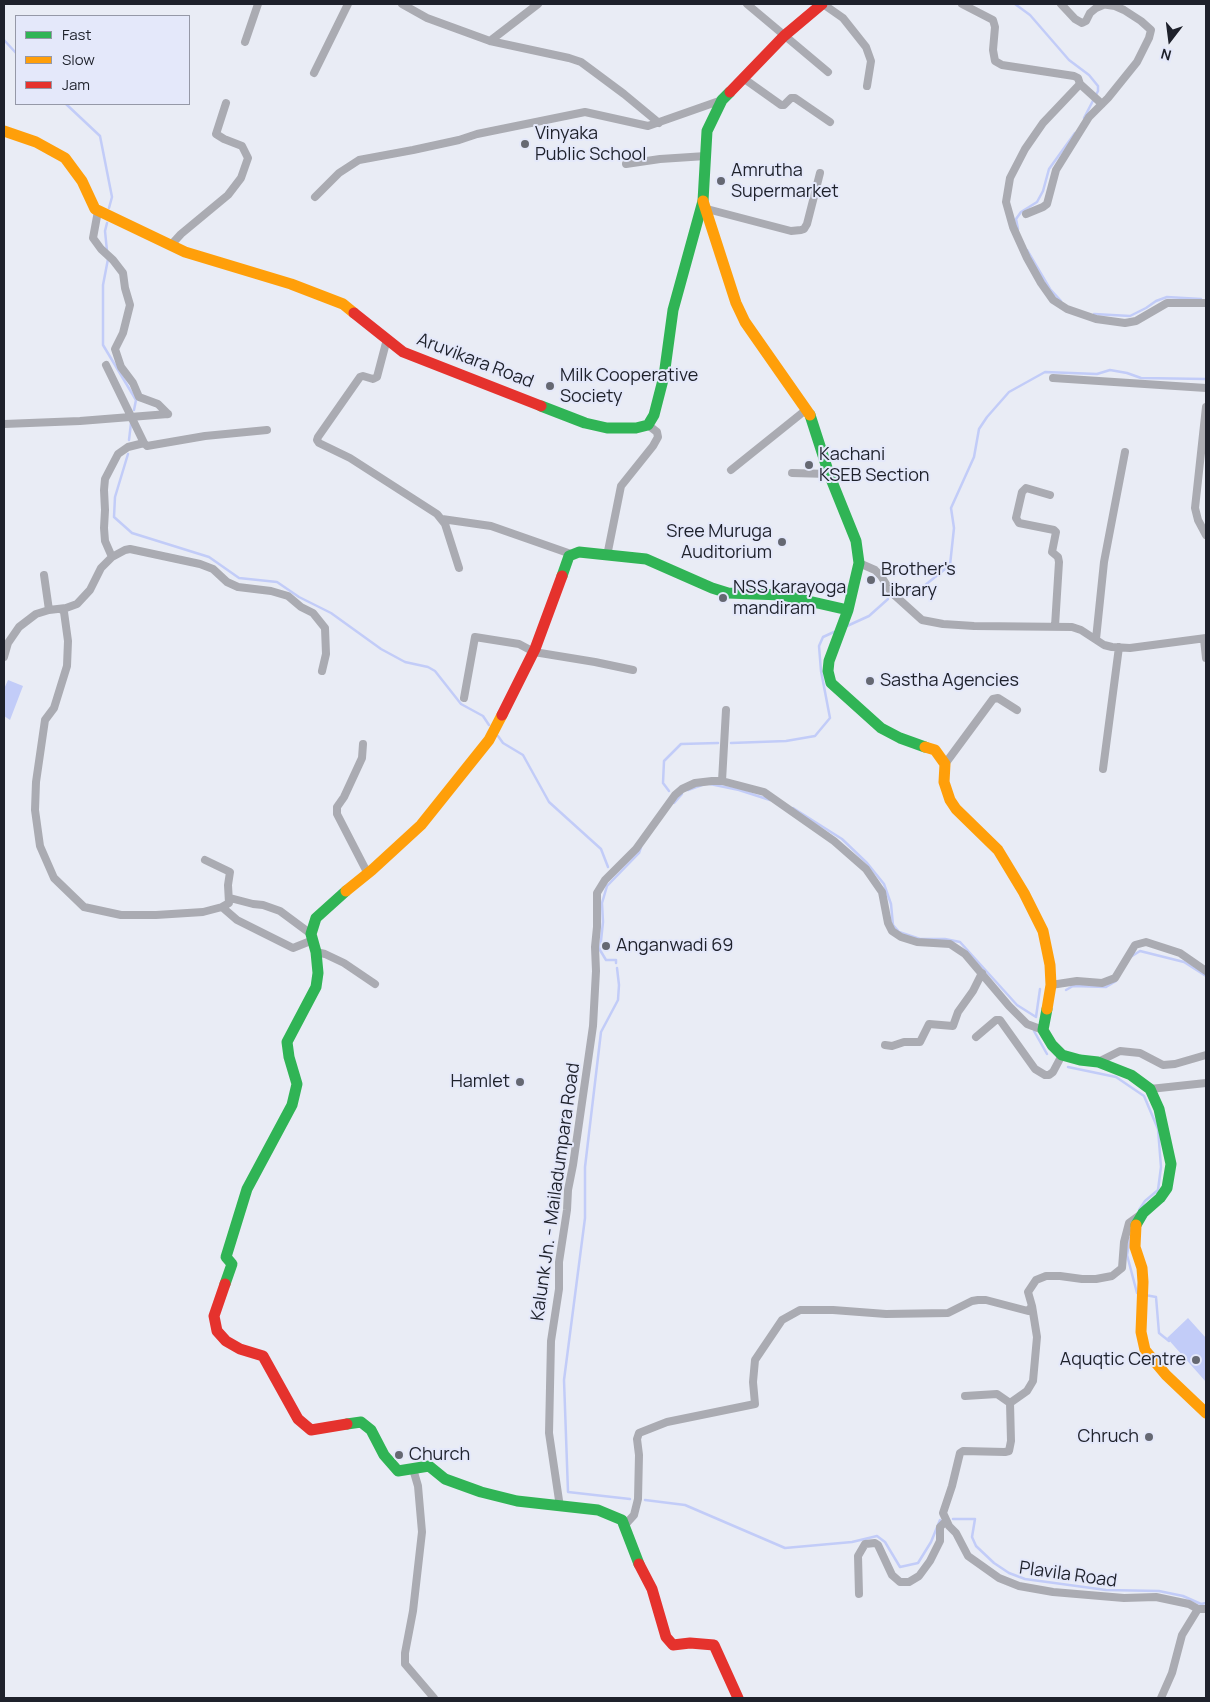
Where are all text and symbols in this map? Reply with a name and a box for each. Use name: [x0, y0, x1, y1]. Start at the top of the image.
legend: [15, 15, 190, 105]
north arrow: [1145, 15, 1195, 65]
text: Fast: [62, 24, 91, 45]
text: N: [1159, 44, 1173, 65]
text: Slow: [62, 49, 95, 70]
text: Jam: [62, 74, 90, 95]
place label: Vinyaka Public School: [535, 123, 646, 166]
marker: Vinyaka Public School: [519, 138, 531, 150]
place label: Amrutha Supermarket: [731, 160, 839, 202]
marker: Amrutha Supermarket: [715, 175, 727, 187]
street label: Aruvikara Road: [414, 329, 536, 393]
place label: Milk Cooperative Society: [560, 365, 698, 408]
marker: Milk Cooperative Society: [544, 380, 556, 392]
place label: Kachani KSEB Section: [819, 444, 929, 486]
marker: Kachani KSEB Section: [803, 459, 815, 471]
place label: Sree Muruga Auditorium: [666, 521, 772, 564]
marker: Sree Muruga Auditorium: [776, 536, 788, 548]
place label: Brother's Library: [881, 559, 956, 602]
marker: Brother's Library: [865, 574, 877, 586]
place label: NSS karayoga mandiram: [733, 577, 846, 620]
marker: NSS karayoga mandiram: [717, 592, 729, 604]
place label: Sastha Agencies: [880, 670, 1019, 692]
marker: Sastha Agencies: [864, 675, 876, 687]
place label: Anganwadi 69: [616, 935, 733, 957]
marker: Anganwadi 69: [600, 940, 612, 952]
street label: Kalunk Jn. - Mailadumpara Road: [527, 1062, 585, 1322]
place label: Hamlet: [450, 1071, 510, 1093]
marker: Hamlet: [514, 1076, 526, 1088]
place label: Aquqtic Centre: [1060, 1349, 1186, 1371]
marker: Aquqtic Centre: [1190, 1354, 1202, 1366]
place label: Chruch: [1078, 1426, 1139, 1448]
marker: Chruch: [1143, 1431, 1155, 1443]
place label: Church: [409, 1444, 470, 1466]
marker: Church: [393, 1449, 405, 1461]
street label: Plavila Road: [1018, 1557, 1118, 1593]

